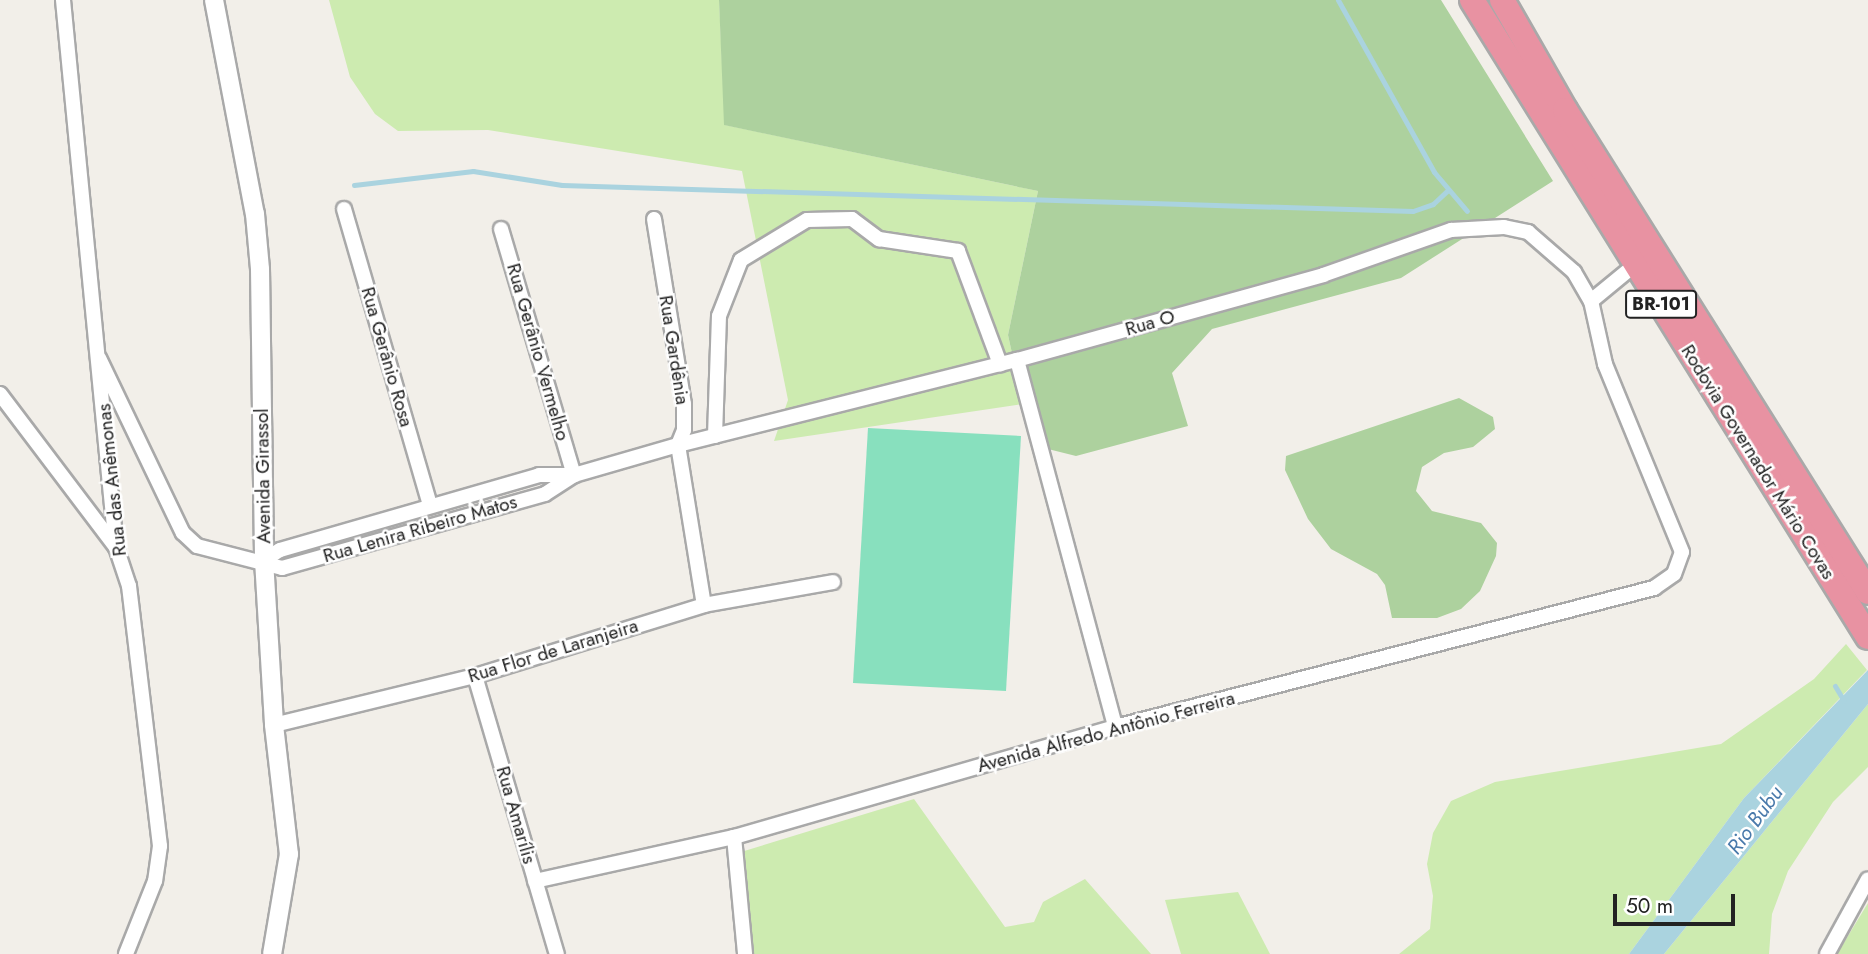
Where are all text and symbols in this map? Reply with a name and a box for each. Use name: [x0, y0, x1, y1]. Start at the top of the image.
street label: Rua Gerânio Vermelho: [502, 261, 574, 443]
street label: Rua Gerânio Rosa: [356, 284, 418, 430]
road number: BR-101: [1624, 290, 1698, 318]
street label: Rua Gardênia: [654, 294, 694, 406]
street label: Rua O: [1123, 305, 1177, 341]
street label: Rodovia Governador Mário Covas: [1676, 341, 1840, 583]
street label: Rua das Anêmonas: [93, 403, 131, 557]
street label: Avenida Girassol: [250, 408, 276, 544]
street label: Rua Lenira Ribeiro Matos: [320, 490, 520, 568]
street label: Rua Flor de Laranjeira: [465, 614, 641, 688]
street label: Avenida Alfredo Antônio Ferreira: [975, 687, 1237, 777]
street label: Rua Amarílis: [491, 764, 541, 866]
water label: Rio Bubu: [1722, 781, 1788, 859]
scale bar: [1616, 880, 1738, 924]
text: 50 m: [1626, 891, 1673, 921]

